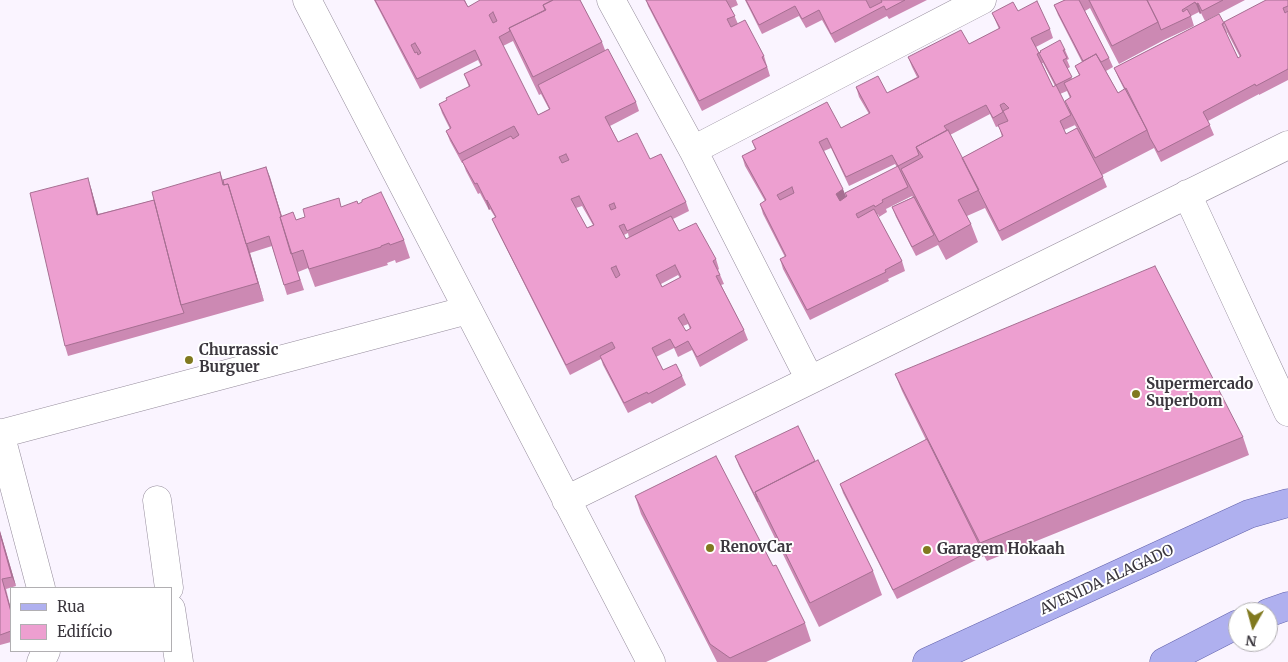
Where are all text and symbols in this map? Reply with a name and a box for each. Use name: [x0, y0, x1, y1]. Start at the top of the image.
place label: Churrassic Burguer: [199, 342, 278, 377]
marker: Churrassic Burguer: [183, 354, 195, 366]
place label: Supermercado Superbom: [1146, 376, 1253, 411]
marker: Supermercado Superbom: [1130, 388, 1142, 400]
place label: RenovCar: [720, 539, 792, 557]
place label: Garagem Hokaah: [937, 541, 1065, 559]
street label: AVENIDA ALAGADO: [1037, 541, 1177, 619]
marker: RenovCar: [704, 542, 716, 554]
marker: Garagem Hokaah: [921, 544, 933, 556]
legend: [10, 587, 172, 652]
text: Rua: [57, 597, 85, 616]
north arrow: [1228, 602, 1278, 652]
text: Edifício: [57, 622, 112, 641]
text: N: [1245, 631, 1258, 651]

